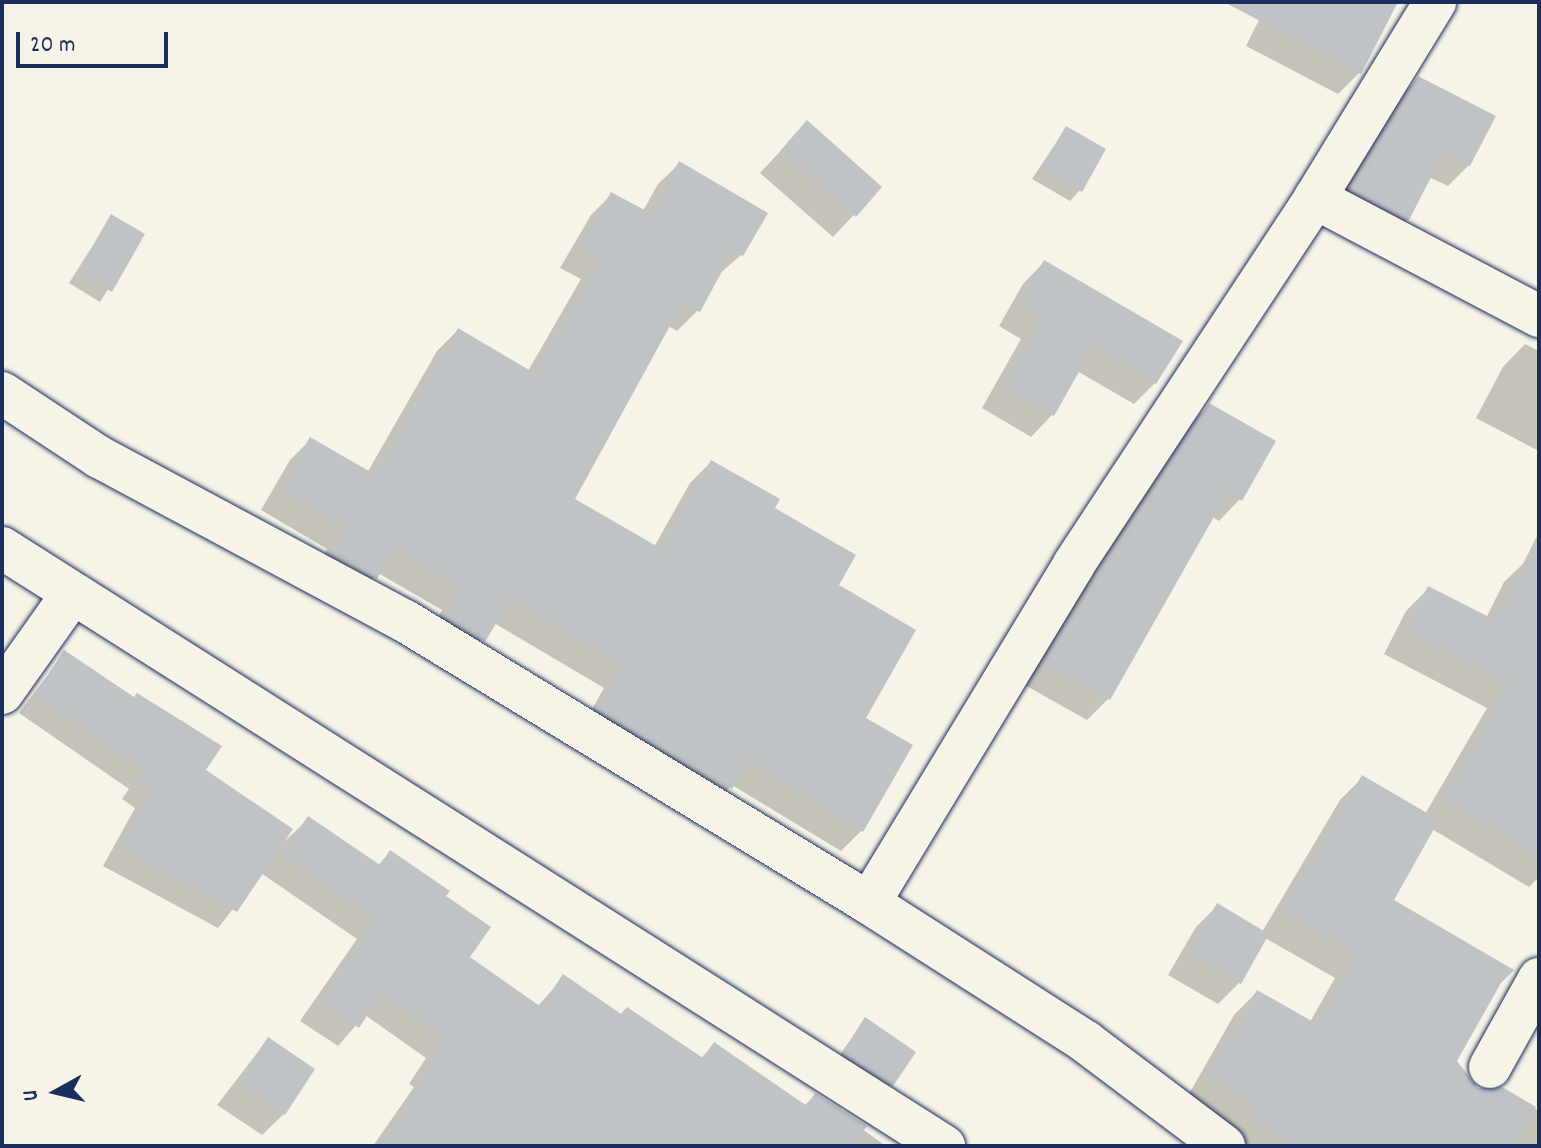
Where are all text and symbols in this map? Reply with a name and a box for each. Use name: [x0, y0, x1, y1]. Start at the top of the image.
scale bar: [20, 16, 172, 66]
text: 20 m: [30, 29, 76, 63]
north arrow: [16, 1052, 96, 1132]
text: U: [16, 1088, 48, 1103]

